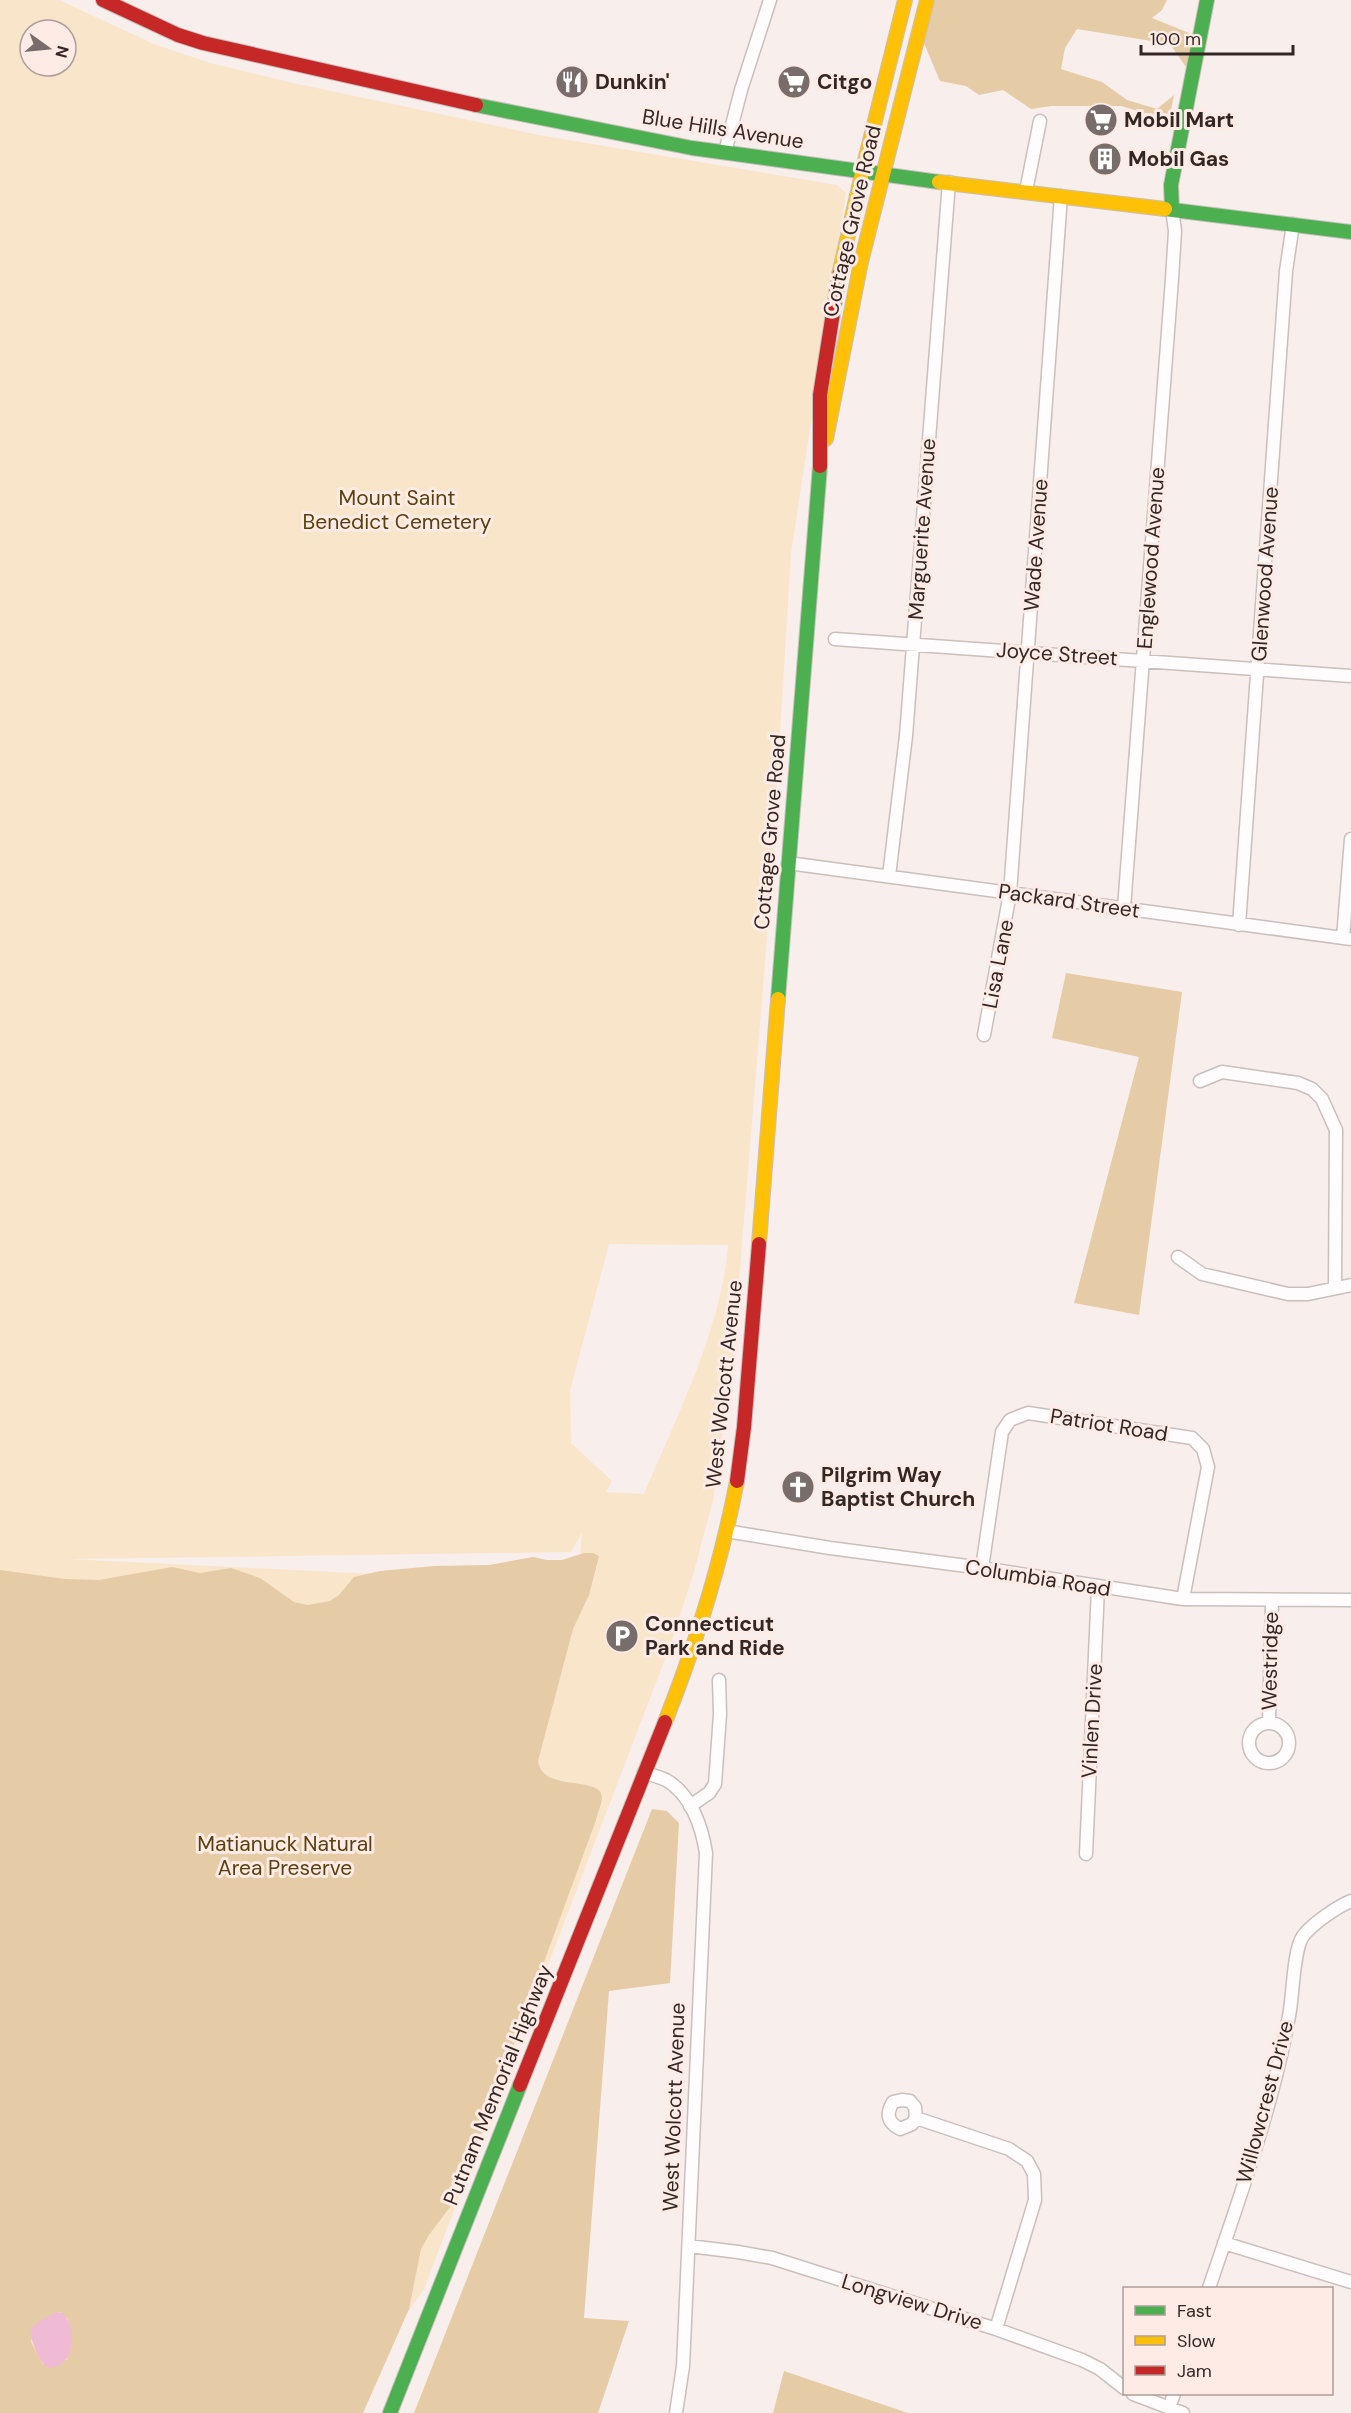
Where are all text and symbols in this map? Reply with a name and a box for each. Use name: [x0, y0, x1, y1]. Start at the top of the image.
north arrow: [18, 18, 78, 78]
scale bar: [1141, 18, 1292, 56]
text: 100 m: [1150, 27, 1201, 51]
text: N: [50, 43, 74, 60]
restaurant icon: Dunkin': [554, 64, 590, 100]
supermarket icon: Citgo: [776, 64, 812, 100]
place label: Dunkin': [595, 68, 670, 96]
place label: Citgo: [817, 68, 872, 96]
street label: Blue Hills Avenue: [640, 102, 806, 156]
supermarket icon: Mobil Mart: [1083, 102, 1119, 138]
place label: Mobil Mart: [1124, 106, 1234, 134]
street label: Cottage Grove Road: [816, 122, 888, 320]
building icon: Mobil Gas: [1087, 141, 1123, 177]
place label: Mobil Gas: [1128, 145, 1229, 173]
street label: Marguerite Avenue: [902, 437, 942, 621]
street label: Englewood Avenue: [1131, 466, 1171, 650]
street label: Wade Avenue: [1017, 478, 1055, 612]
park label: Mount Saint Benedict Cemetery: [303, 484, 492, 536]
street label: Glenwood Avenue: [1245, 486, 1285, 662]
street label: Joyce Street: [995, 636, 1119, 672]
street label: Cottage Grove Road: [748, 733, 792, 931]
street label: Packard Street: [996, 877, 1142, 925]
street label: Lisa Lane: [976, 917, 1020, 1011]
street label: West Wolcott Avenue: [699, 1279, 749, 1489]
street label: Patriot Road: [1048, 1402, 1170, 1448]
place label: Pilgrim Way Baptist Church: [821, 1461, 975, 1513]
church icon: Pilgrim Way Baptist Church: [780, 1469, 816, 1505]
street label: Columbia Road: [963, 1553, 1113, 1603]
place label: Connecticut Park and Ride: [645, 1610, 785, 1662]
street label: Westridge: [1255, 1611, 1285, 1711]
parking icon: Connecticut Park and Ride: [604, 1618, 640, 1654]
street label: Vinlen Drive: [1075, 1663, 1109, 1779]
park label: Matianuck Natural Area Preserve: [197, 1830, 373, 1882]
street label: Putnam Memorial Highway: [437, 1960, 559, 2209]
street label: West Wolcott Avenue: [656, 2002, 692, 2212]
street label: Willowcrest Drive: [1230, 2017, 1300, 2186]
street label: Longview Drive: [838, 2267, 986, 2337]
legend: [1123, 2287, 1333, 2395]
text: Fast: [1177, 2299, 1212, 2323]
text: Slow: [1177, 2329, 1216, 2353]
text: Jam: [1177, 2359, 1212, 2383]

